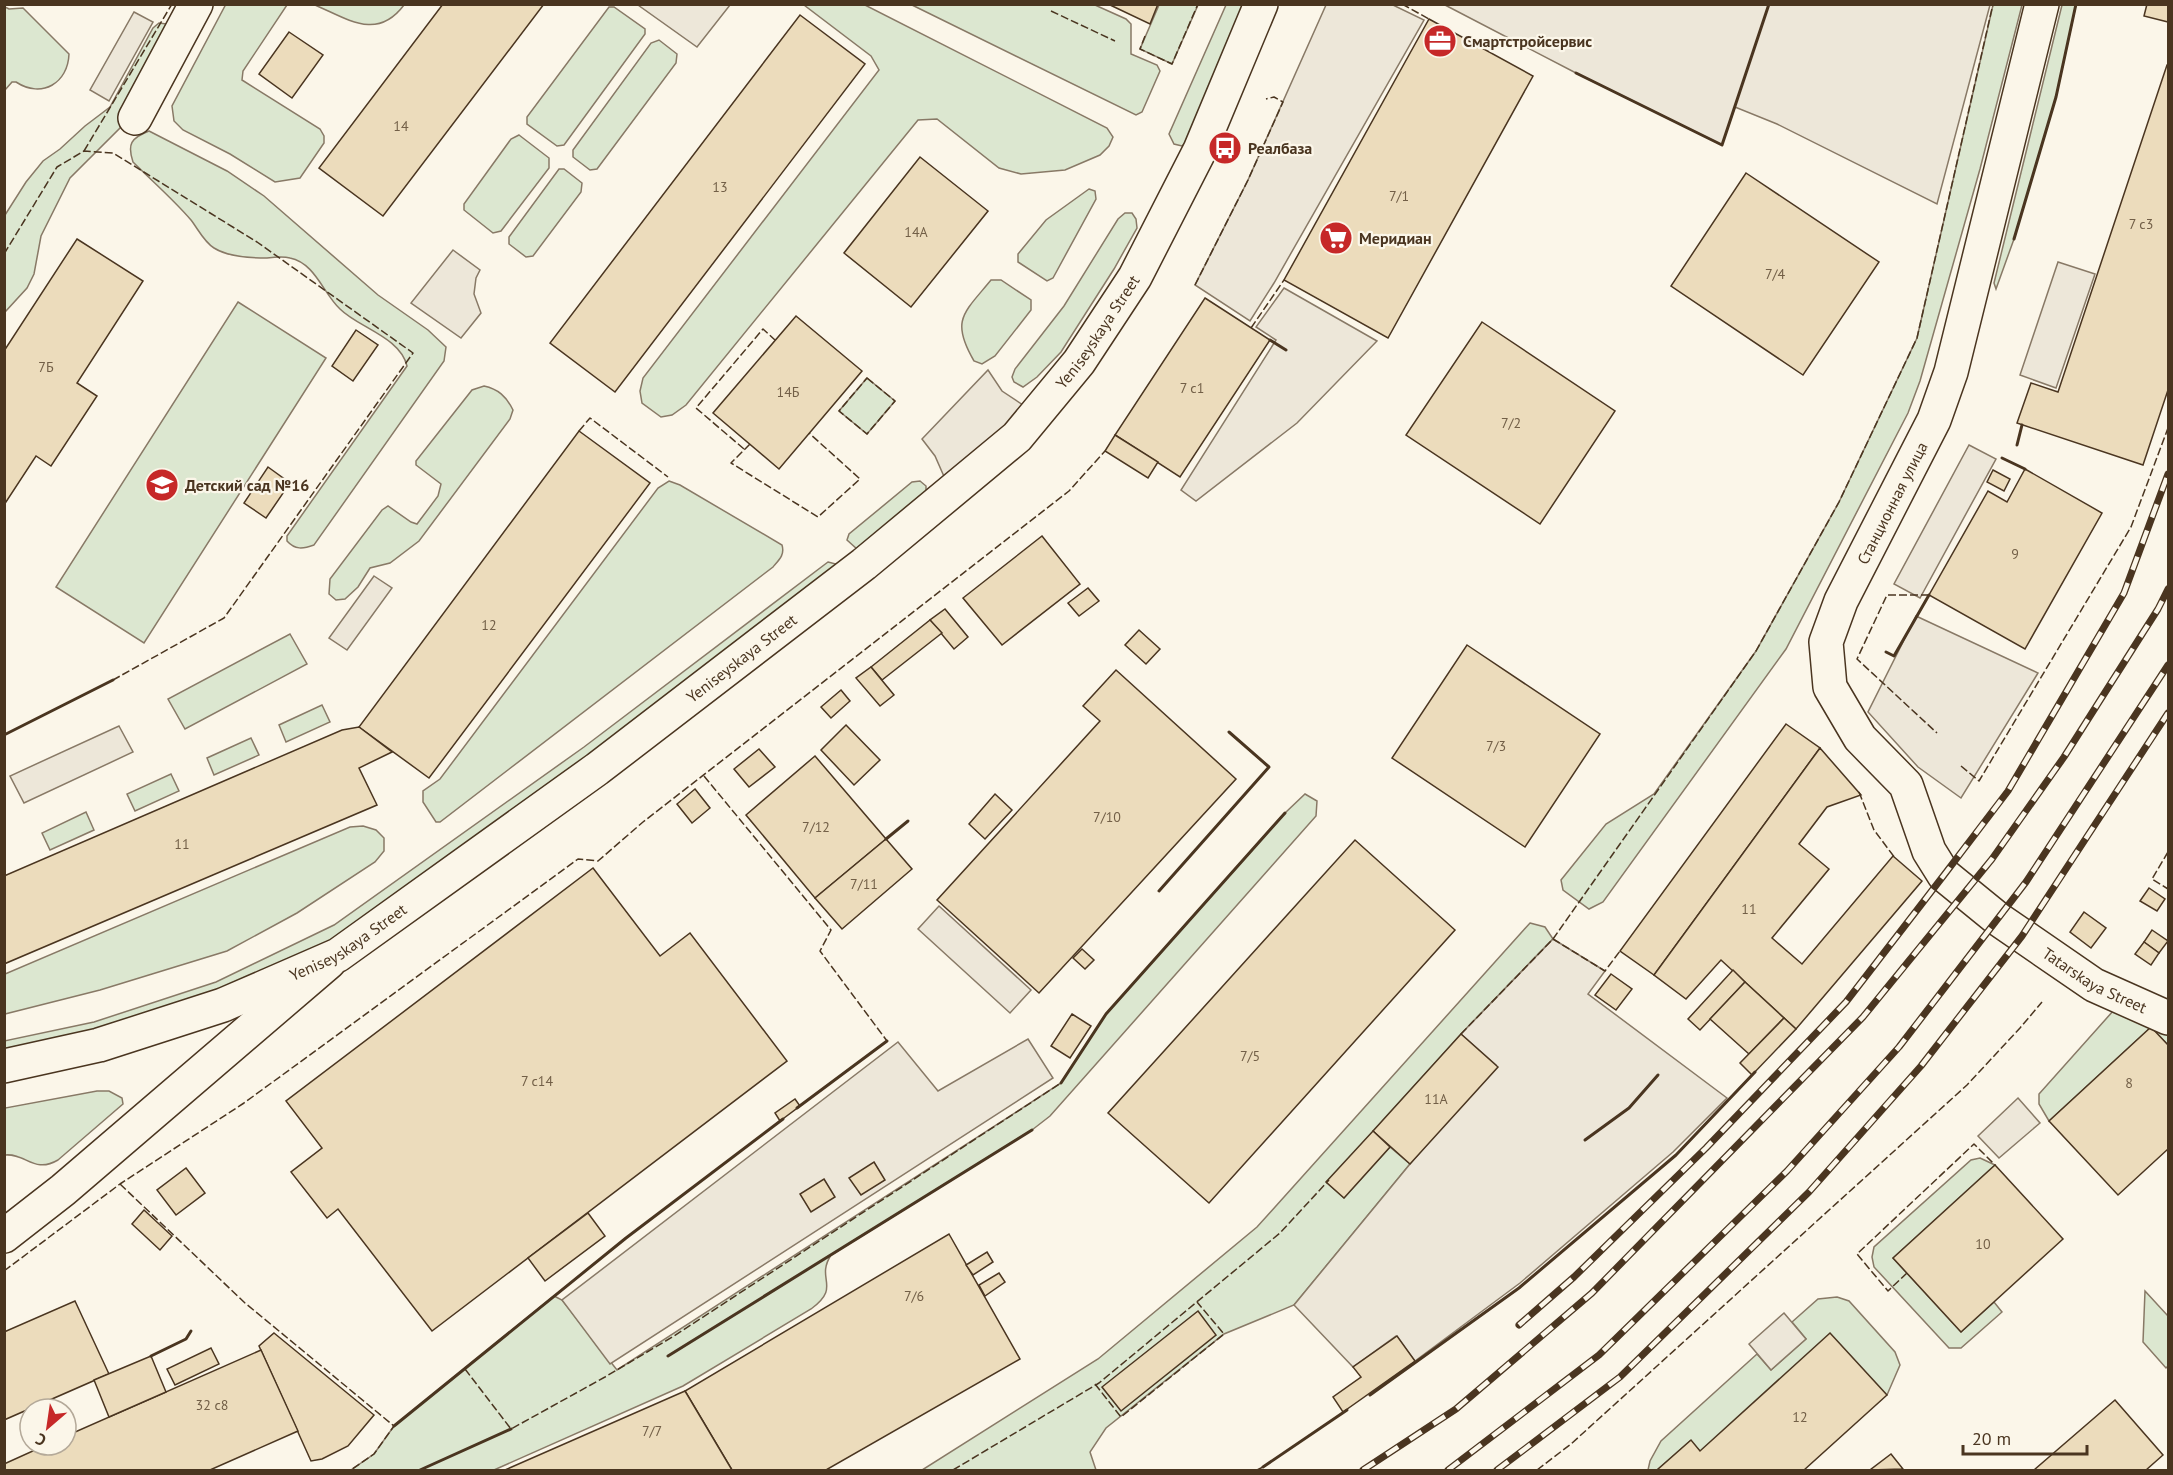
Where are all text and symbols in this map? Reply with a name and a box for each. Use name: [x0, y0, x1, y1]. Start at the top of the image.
office icon: Смартстройсервис: [1422, 23, 1458, 59]
place label: Смартстройсервис: [1463, 31, 1592, 51]
house number: 14: [393, 117, 409, 135]
bus stop icon: Реалбаза: [1207, 130, 1243, 166]
place label: Реалбаза: [1248, 138, 1312, 158]
house number: 13: [712, 178, 728, 196]
house number: 7/1: [1389, 187, 1409, 205]
house number: 7 с3: [2129, 215, 2153, 233]
supermarket icon: Меридиан: [1318, 220, 1354, 256]
house number: 14А: [904, 223, 929, 241]
place label: Меридиан: [1359, 228, 1432, 248]
house number: 7/4: [1765, 265, 1785, 283]
street label: Yeniseyskaya Street: [1051, 271, 1144, 393]
house number: 7Б: [38, 358, 54, 376]
house number: 7 с1: [1180, 379, 1204, 397]
house number: 14Б: [777, 383, 800, 401]
house number: 7/2: [1501, 414, 1521, 432]
street label: Станционная улица: [1852, 438, 1932, 568]
school or university icon: Детский сад №16: [144, 467, 180, 503]
place label: Детский сад №16: [185, 475, 309, 495]
house number: 9: [2011, 545, 2019, 563]
street label: Yeniseyskaya Street: [682, 609, 801, 707]
house number: 12: [481, 616, 497, 634]
house number: 7/3: [1486, 737, 1506, 755]
house number: 7/10: [1093, 808, 1121, 826]
house number: 7/12: [802, 818, 830, 836]
house number: 11: [174, 835, 190, 853]
house number: 7/11: [850, 875, 878, 893]
street label: Yeniseyskaya Street: [286, 899, 411, 985]
house number: 11: [1741, 900, 1757, 918]
street label: Tatarskaya Street: [2039, 943, 2151, 1018]
house number: 7/5: [1240, 1047, 1260, 1065]
house number: 7 с14: [521, 1072, 553, 1090]
house number: 8: [2125, 1074, 2133, 1092]
house number: 11А: [1424, 1090, 1449, 1108]
house number: 10: [1975, 1235, 1991, 1253]
house number: 7/6: [904, 1287, 924, 1305]
house number: 32 с8: [196, 1396, 228, 1414]
north arrow: [18, 1397, 78, 1457]
house number: 12: [1792, 1408, 1808, 1426]
scale bar: [1963, 1418, 2088, 1456]
house number: 7/7: [642, 1422, 662, 1440]
text: 20 m: [1972, 1427, 2011, 1450]
text: С: [32, 1429, 49, 1451]

